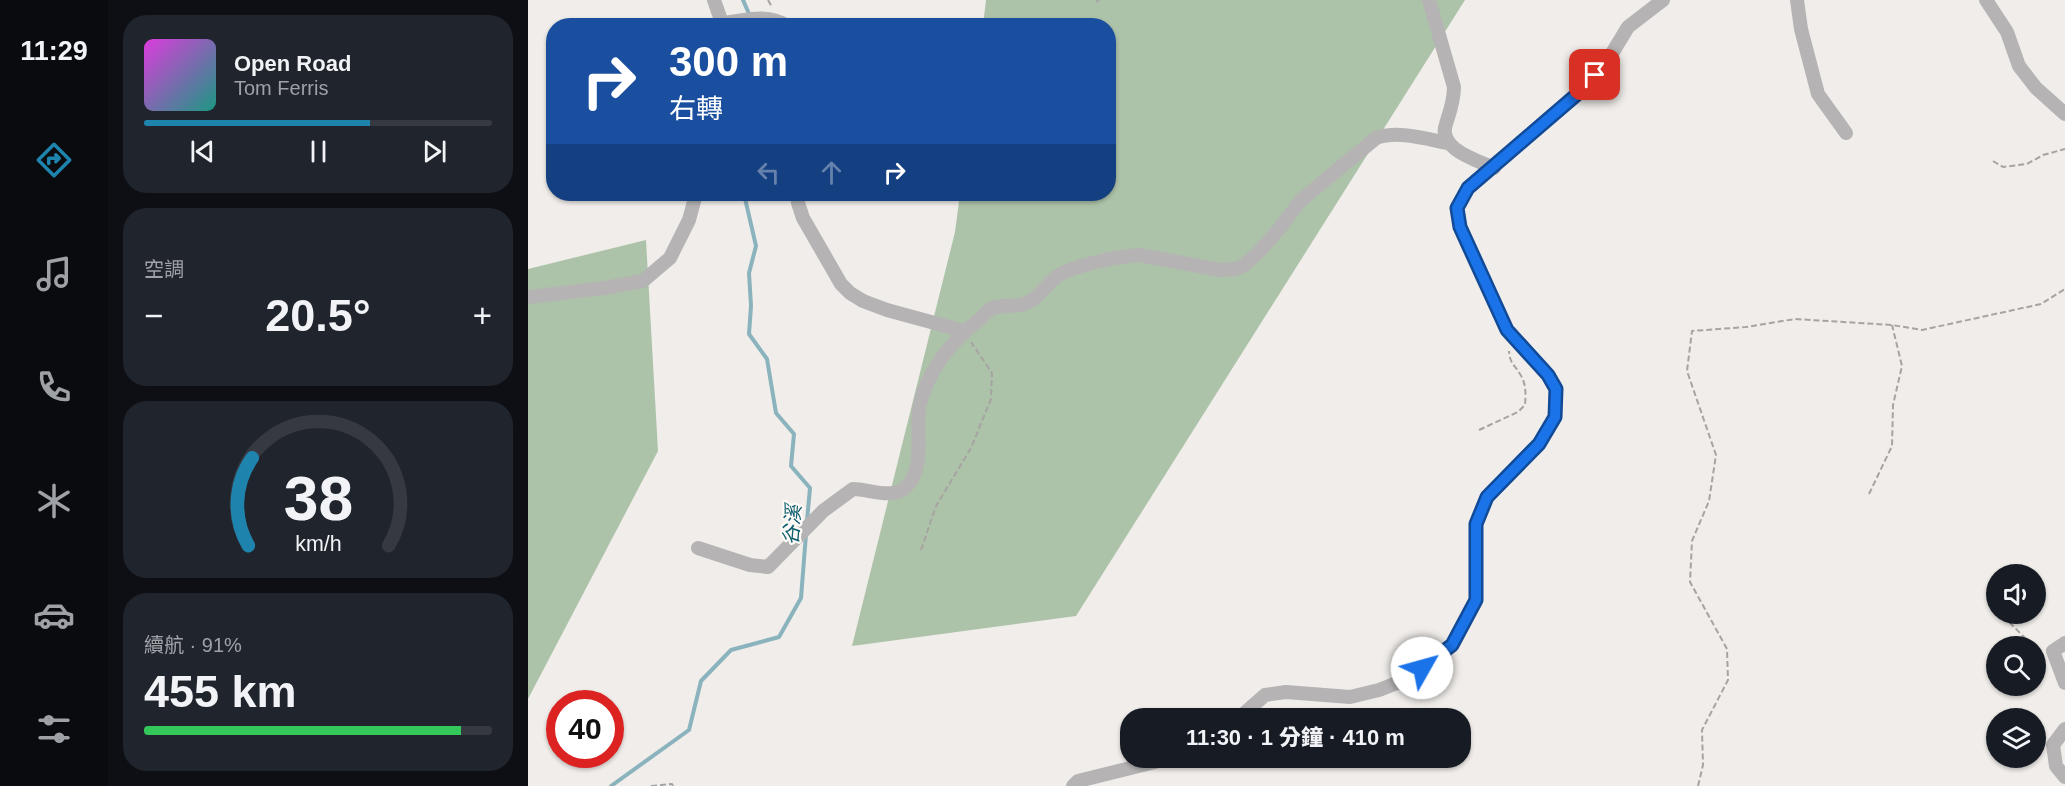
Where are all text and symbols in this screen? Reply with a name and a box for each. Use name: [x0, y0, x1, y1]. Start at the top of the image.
text: 11:29: [20, 36, 88, 66]
text: 300 m: [669, 38, 788, 85]
icon: right: [570, 42, 648, 120]
pin: [1569, 49, 1620, 100]
text: Open Road: [234, 51, 351, 76]
icon: arrive: [1578, 58, 1611, 91]
text: Tom Ferris: [234, 77, 328, 99]
text: 右轉: [669, 94, 723, 124]
icon: previous: [186, 135, 219, 168]
icon: pause: [302, 135, 335, 168]
icon: next: [418, 135, 451, 168]
icon: directions: [33, 139, 75, 181]
icon: left: [752, 156, 785, 189]
icon: ahead: [815, 156, 848, 189]
icon: right: [878, 156, 911, 189]
icon: music: [33, 253, 75, 295]
text: 空調: [144, 258, 184, 280]
text: 20.5°: [265, 290, 371, 341]
text: −: [144, 297, 163, 334]
text: +: [473, 297, 492, 334]
icon: phone: [33, 366, 75, 408]
text: 38: [283, 465, 353, 534]
icon: climate: [33, 480, 75, 522]
water label: 谷溪: [779, 501, 805, 546]
text: km/h: [295, 533, 341, 557]
map controls: [1986, 564, 2046, 768]
button: sound: [1986, 564, 2046, 624]
icon: car: [33, 594, 75, 636]
text: 續航 · 91%: [144, 634, 242, 656]
position arrow: [1390, 636, 1454, 700]
button: search: [1986, 636, 2046, 696]
text: 455 km: [144, 666, 297, 717]
speed limit sign: 40: [546, 690, 624, 768]
icon: filters: [33, 708, 75, 750]
button: layers: [1986, 708, 2046, 768]
text: 11:30 · 1 分鐘 · 410 m: [1186, 725, 1405, 750]

